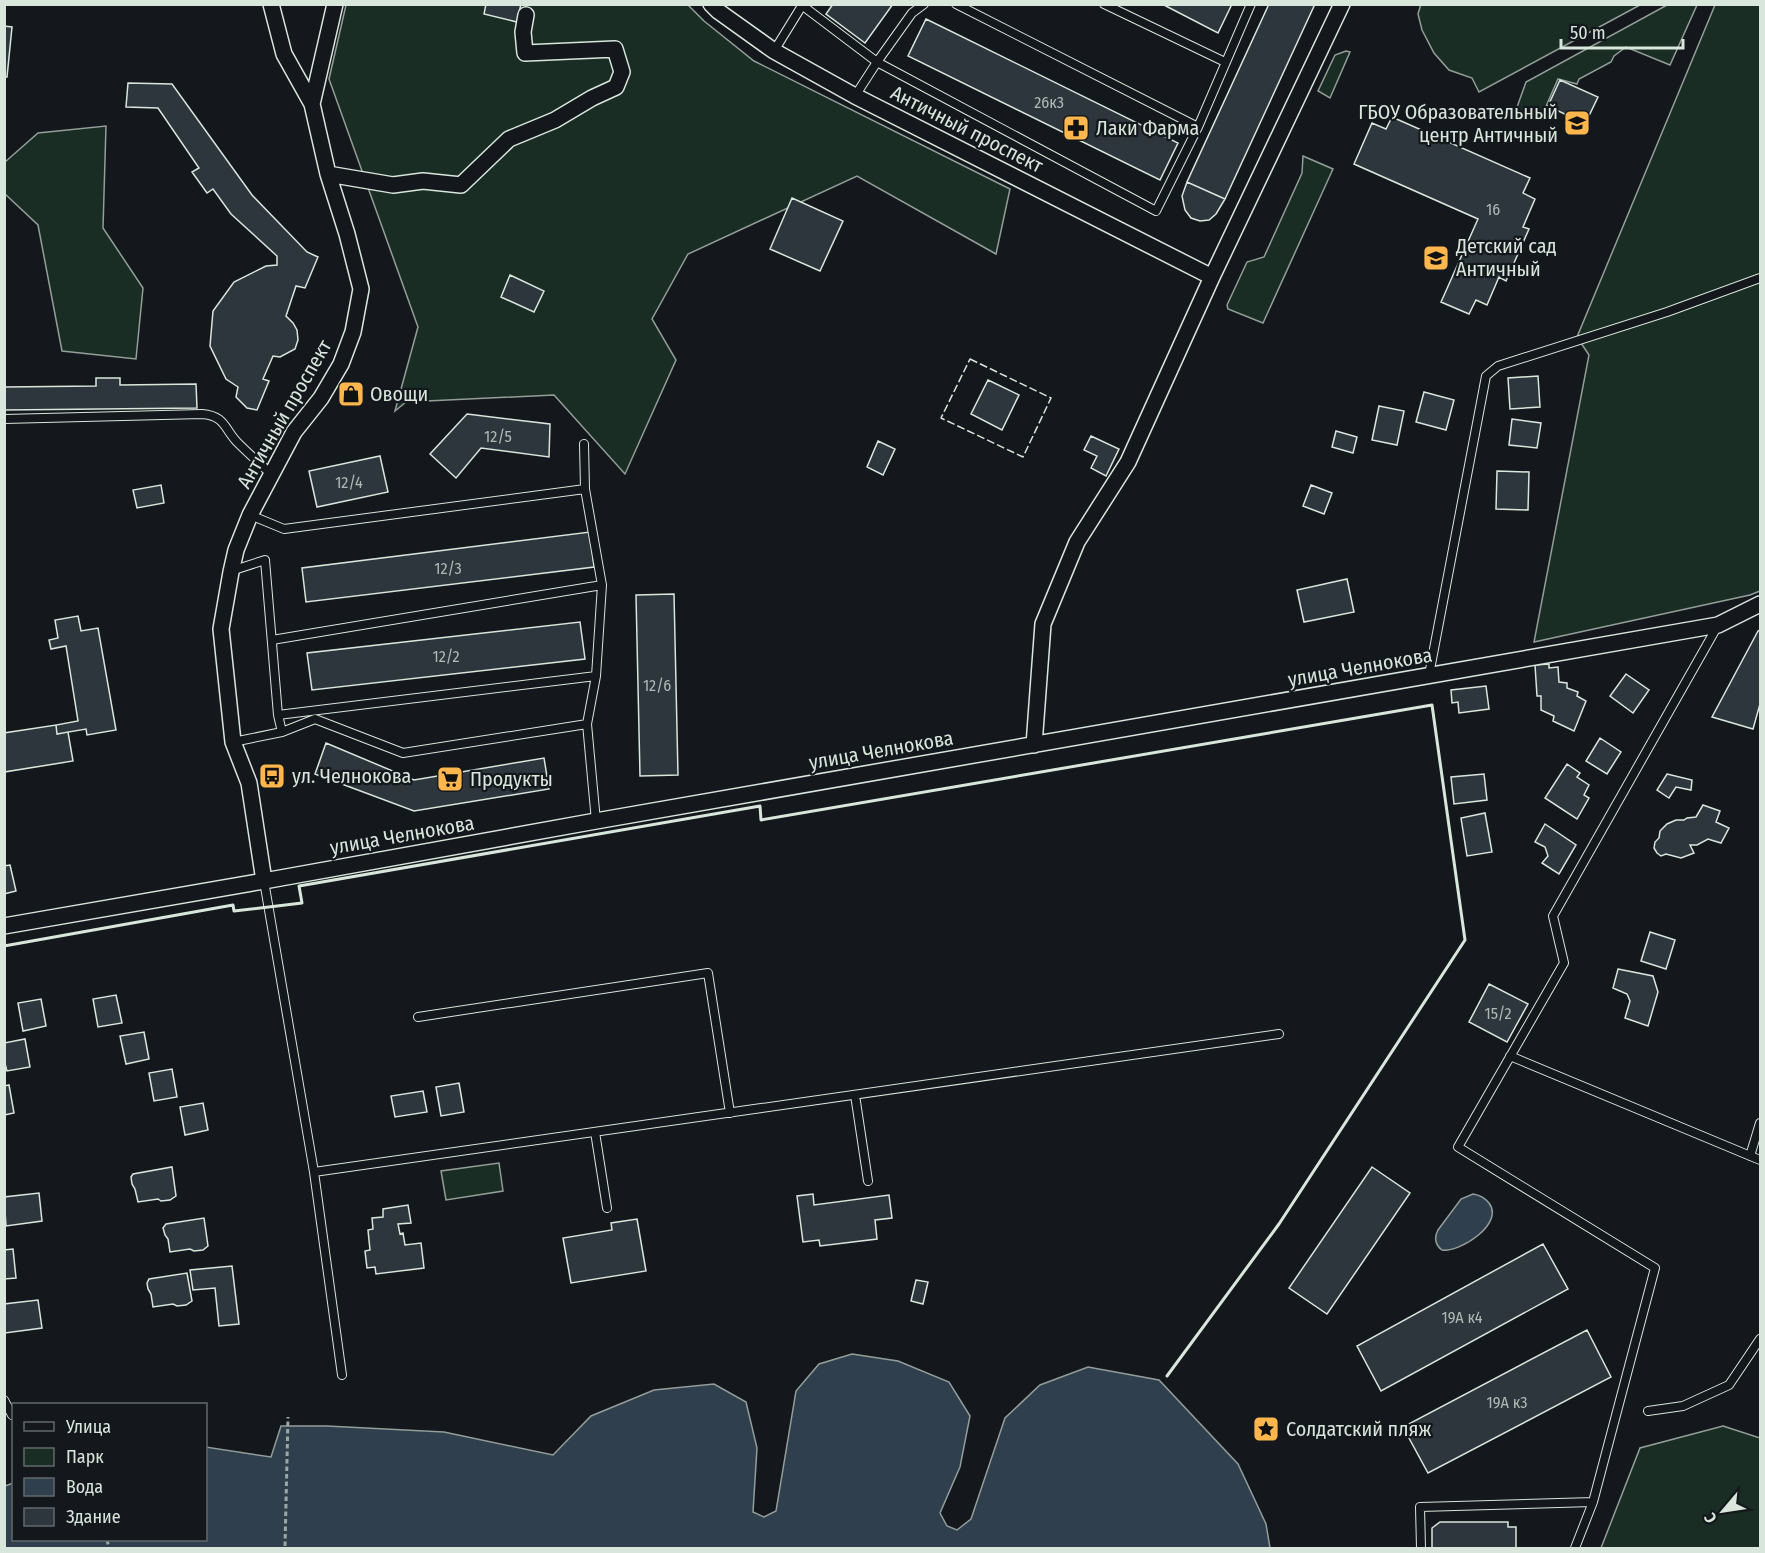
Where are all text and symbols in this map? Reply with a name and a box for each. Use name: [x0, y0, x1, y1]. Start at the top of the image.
scale bar: [1561, 12, 1682, 50]
text: 50 m: [1570, 22, 1606, 44]
street label: Античный проспект: [887, 80, 1048, 178]
house number: 26к3: [1034, 93, 1064, 112]
place label: ГБОУ Образовательный центр Античный: [1358, 100, 1558, 147]
school or university icon: ГБОУ Образовательный центр Античный: [1562, 108, 1592, 138]
pharmacy icon: Лаки Фарма: [1061, 113, 1091, 143]
place label: Лаки Фарма: [1096, 116, 1199, 140]
house number: 16: [1486, 200, 1500, 219]
place label: Детский сад Античный: [1455, 234, 1557, 281]
school or university icon: Детский сад Античный: [1421, 243, 1451, 273]
street label: Античный проспект: [232, 335, 337, 493]
shop icon: Овощи: [336, 379, 366, 409]
place label: Овощи: [370, 382, 428, 406]
house number: 12/5: [484, 427, 512, 446]
house number: 12/4: [335, 473, 363, 492]
house number: 12/3: [434, 559, 462, 578]
street label: улица Челнокова: [1286, 642, 1434, 692]
house number: 12/2: [432, 647, 460, 666]
house number: 12/6: [643, 676, 671, 695]
street label: улица Челнокова: [807, 725, 955, 775]
bus stop icon: ул. Челнокова: [257, 761, 287, 791]
place label: ул. Челнокова: [292, 764, 411, 788]
supermarket icon: Продукты: [435, 764, 465, 794]
place label: Продукты: [470, 767, 553, 791]
street label: улица Челнокова: [328, 810, 476, 860]
house number: 15/2: [1484, 1004, 1512, 1023]
house number: 19А к4: [1441, 1308, 1483, 1327]
house number: 19А к3: [1487, 1393, 1527, 1412]
legend: [12, 1403, 207, 1541]
place icon: Солдатский пляж: [1251, 1414, 1281, 1444]
text: Улица: [65, 1416, 111, 1438]
place label: Солдатский пляж: [1286, 1417, 1431, 1441]
text: Парк: [66, 1446, 104, 1468]
text: Вода: [66, 1476, 103, 1498]
north arrow: [1693, 1481, 1753, 1541]
text: Здание: [66, 1506, 121, 1528]
text: С: [1700, 1509, 1721, 1526]

